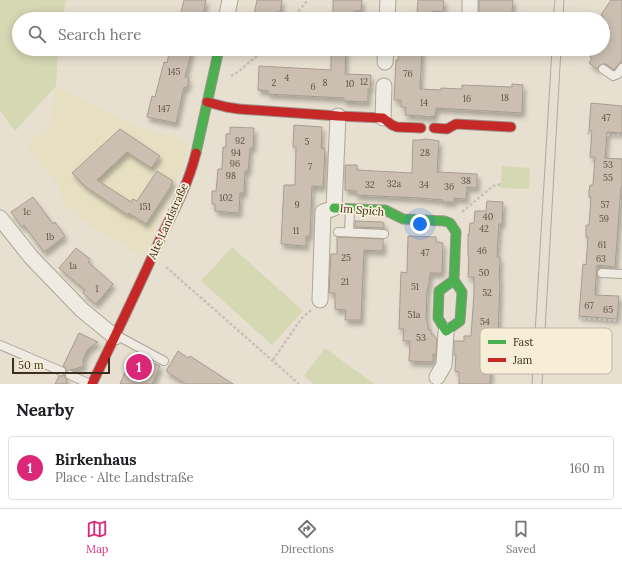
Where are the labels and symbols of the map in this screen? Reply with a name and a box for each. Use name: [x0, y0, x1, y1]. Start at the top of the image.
house number: 145: [167, 66, 181, 77]
house number: 76: [403, 68, 413, 79]
house number: 4: [285, 72, 290, 83]
house number: 12: [360, 76, 368, 87]
house number: 2: [272, 77, 277, 88]
house number: 8: [322, 77, 328, 88]
house number: 10: [346, 78, 355, 89]
house number: 6: [310, 81, 316, 92]
house number: 18: [501, 92, 509, 103]
house number: 16: [463, 93, 471, 104]
house number: 14: [420, 97, 428, 108]
house number: 147: [158, 103, 170, 114]
house number: 47: [601, 112, 611, 123]
house number: 92: [235, 135, 245, 146]
house number: 5: [305, 136, 310, 147]
house number: 94: [231, 147, 241, 158]
house number: 28: [420, 147, 430, 158]
house number: 96: [230, 158, 240, 169]
house number: 53: [603, 159, 613, 170]
house number: 7: [308, 161, 312, 172]
house number: 98: [226, 170, 236, 181]
house number: 55: [603, 172, 613, 183]
house number: 38: [461, 175, 471, 186]
house number: 32a: [387, 178, 402, 189]
house number: 32: [365, 179, 375, 190]
house number: 34: [419, 179, 429, 190]
street label: Alte Landstraße: [145, 181, 191, 262]
house number: 36: [444, 181, 454, 192]
house number: 102: [219, 192, 233, 203]
house number: 9: [294, 199, 300, 210]
house number: 57: [600, 199, 610, 210]
house number: 151: [139, 201, 151, 212]
street label: Im Spich: [339, 201, 385, 219]
house number: 1c: [23, 206, 31, 217]
house number: 40: [483, 211, 494, 222]
house number: 59: [599, 213, 609, 224]
your location: [410, 214, 430, 234]
house number: 42: [479, 223, 489, 234]
house number: 11: [293, 225, 299, 236]
house number: 1b: [46, 231, 54, 242]
house number: 61: [598, 239, 606, 250]
house number: 46: [477, 245, 487, 256]
house number: 47: [420, 247, 430, 258]
house number: 25: [341, 252, 351, 263]
house number: 63: [596, 253, 606, 264]
house number: 1a: [69, 260, 77, 271]
house number: 50: [479, 267, 490, 278]
house number: 21: [341, 276, 349, 287]
house number: 51: [411, 281, 419, 292]
house number: 1: [95, 283, 99, 294]
house number: 52: [482, 287, 492, 298]
house number: 67: [584, 300, 594, 311]
house number: 65: [603, 304, 613, 315]
house number: 51a: [408, 309, 421, 320]
house number: 54: [480, 316, 490, 327]
legend: [480, 328, 612, 374]
house number: 53: [416, 332, 426, 343]
text: Fast: [513, 335, 534, 349]
pin: 1: [126, 352, 152, 382]
text: Jam: [512, 353, 533, 367]
scale bar: [12, 356, 110, 375]

